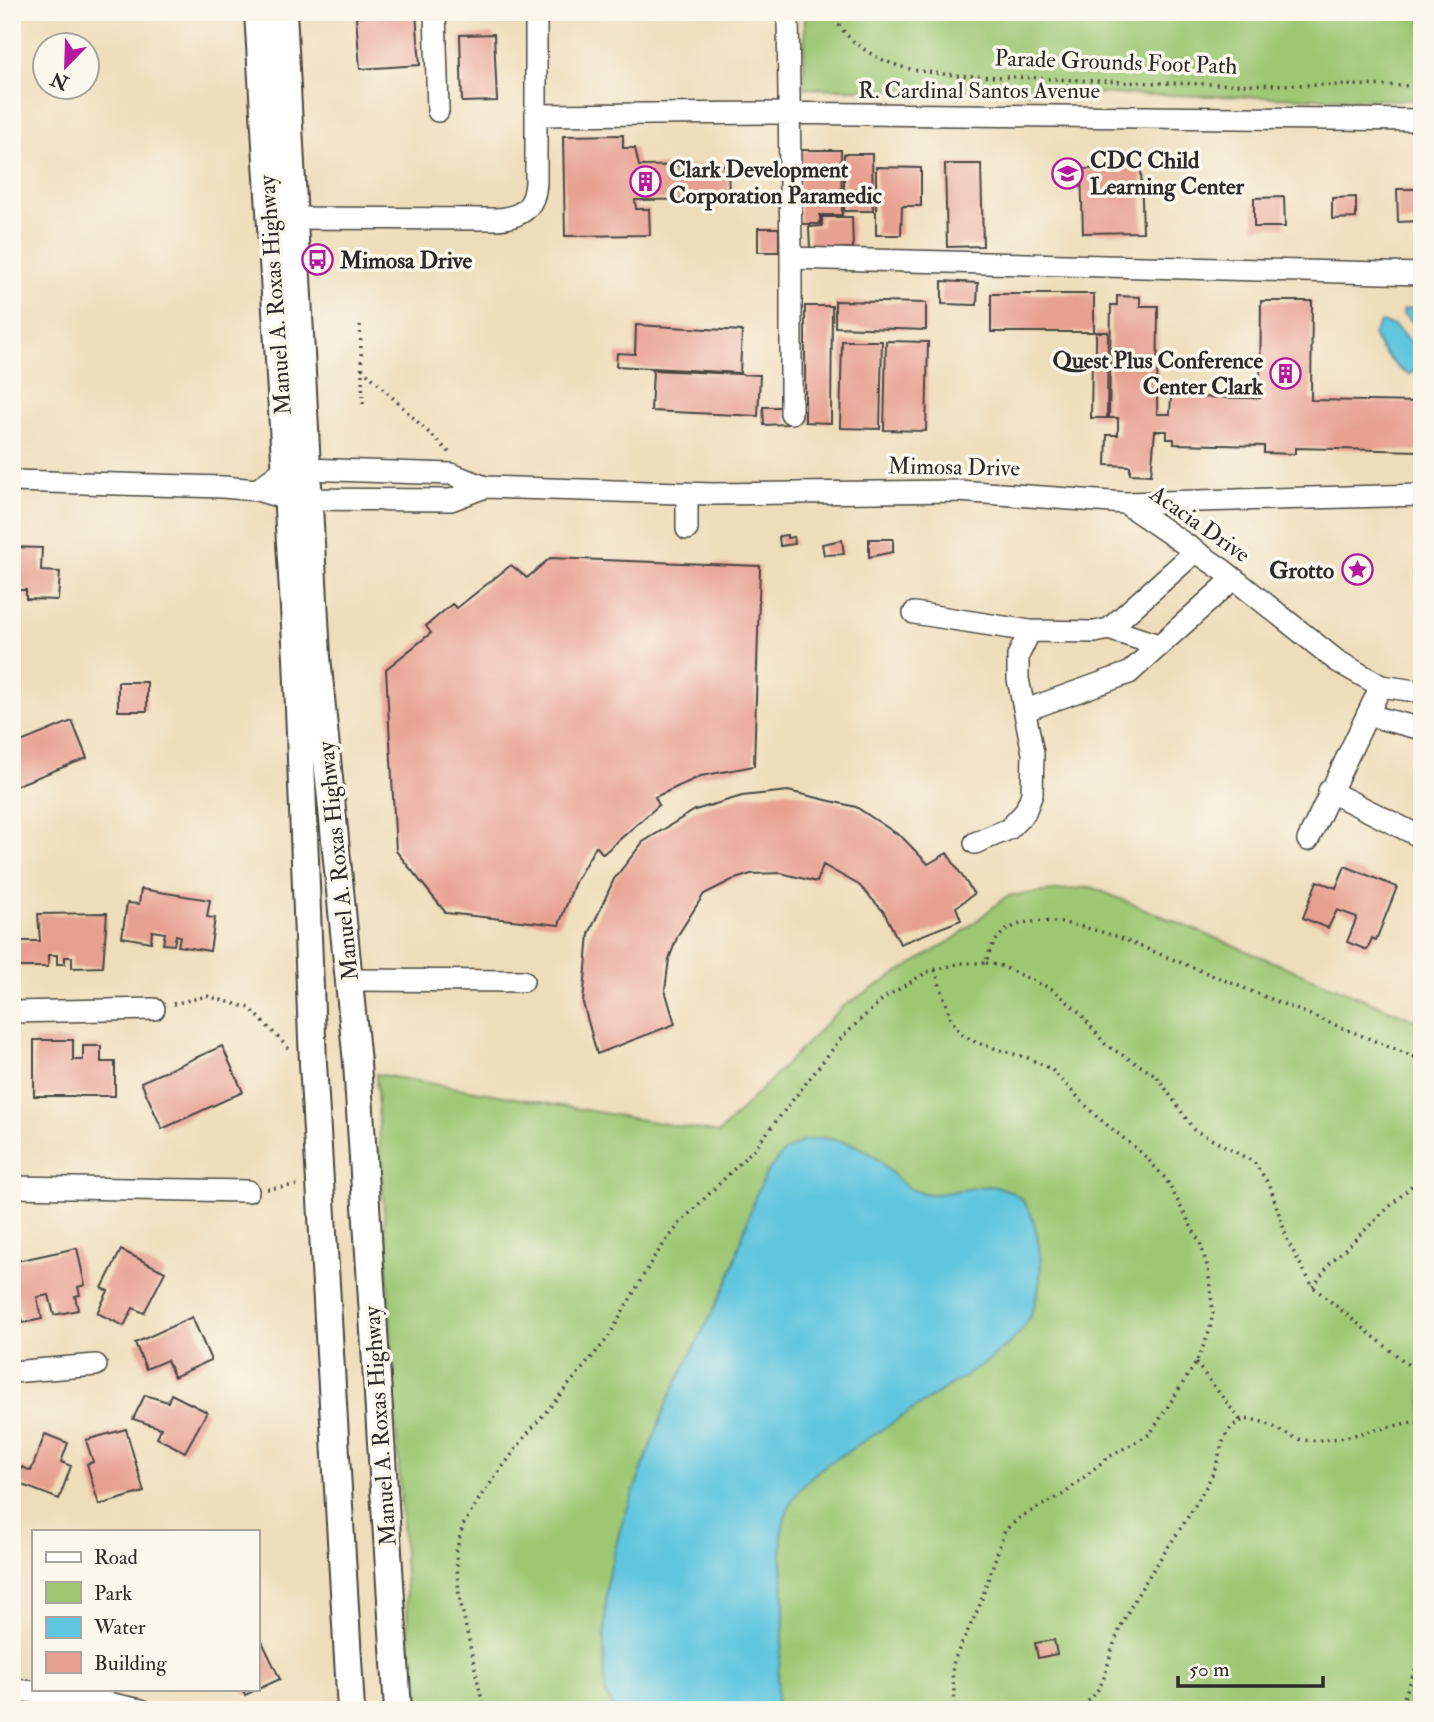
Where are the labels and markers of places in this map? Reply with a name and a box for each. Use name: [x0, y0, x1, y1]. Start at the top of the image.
place label: CDC Child Learning Center: [1090, 146, 1245, 202]
place label: Clark Development Corporation Paramedic: [669, 155, 883, 211]
school or university icon: CDC Child Learning Center: [1050, 156, 1084, 190]
building icon: Clark Development Corporation Paramedic: [629, 165, 663, 199]
bus stop icon: Mimosa Drive: [300, 243, 334, 277]
place label: Mimosa Drive: [339, 246, 472, 275]
place label: Quest Plus Conference Center Clark: [1052, 346, 1264, 401]
building icon: Quest Plus Conference Center Clark: [1269, 356, 1303, 390]
place icon: Grotto: [1340, 553, 1374, 587]
place label: Grotto: [1269, 556, 1334, 585]

